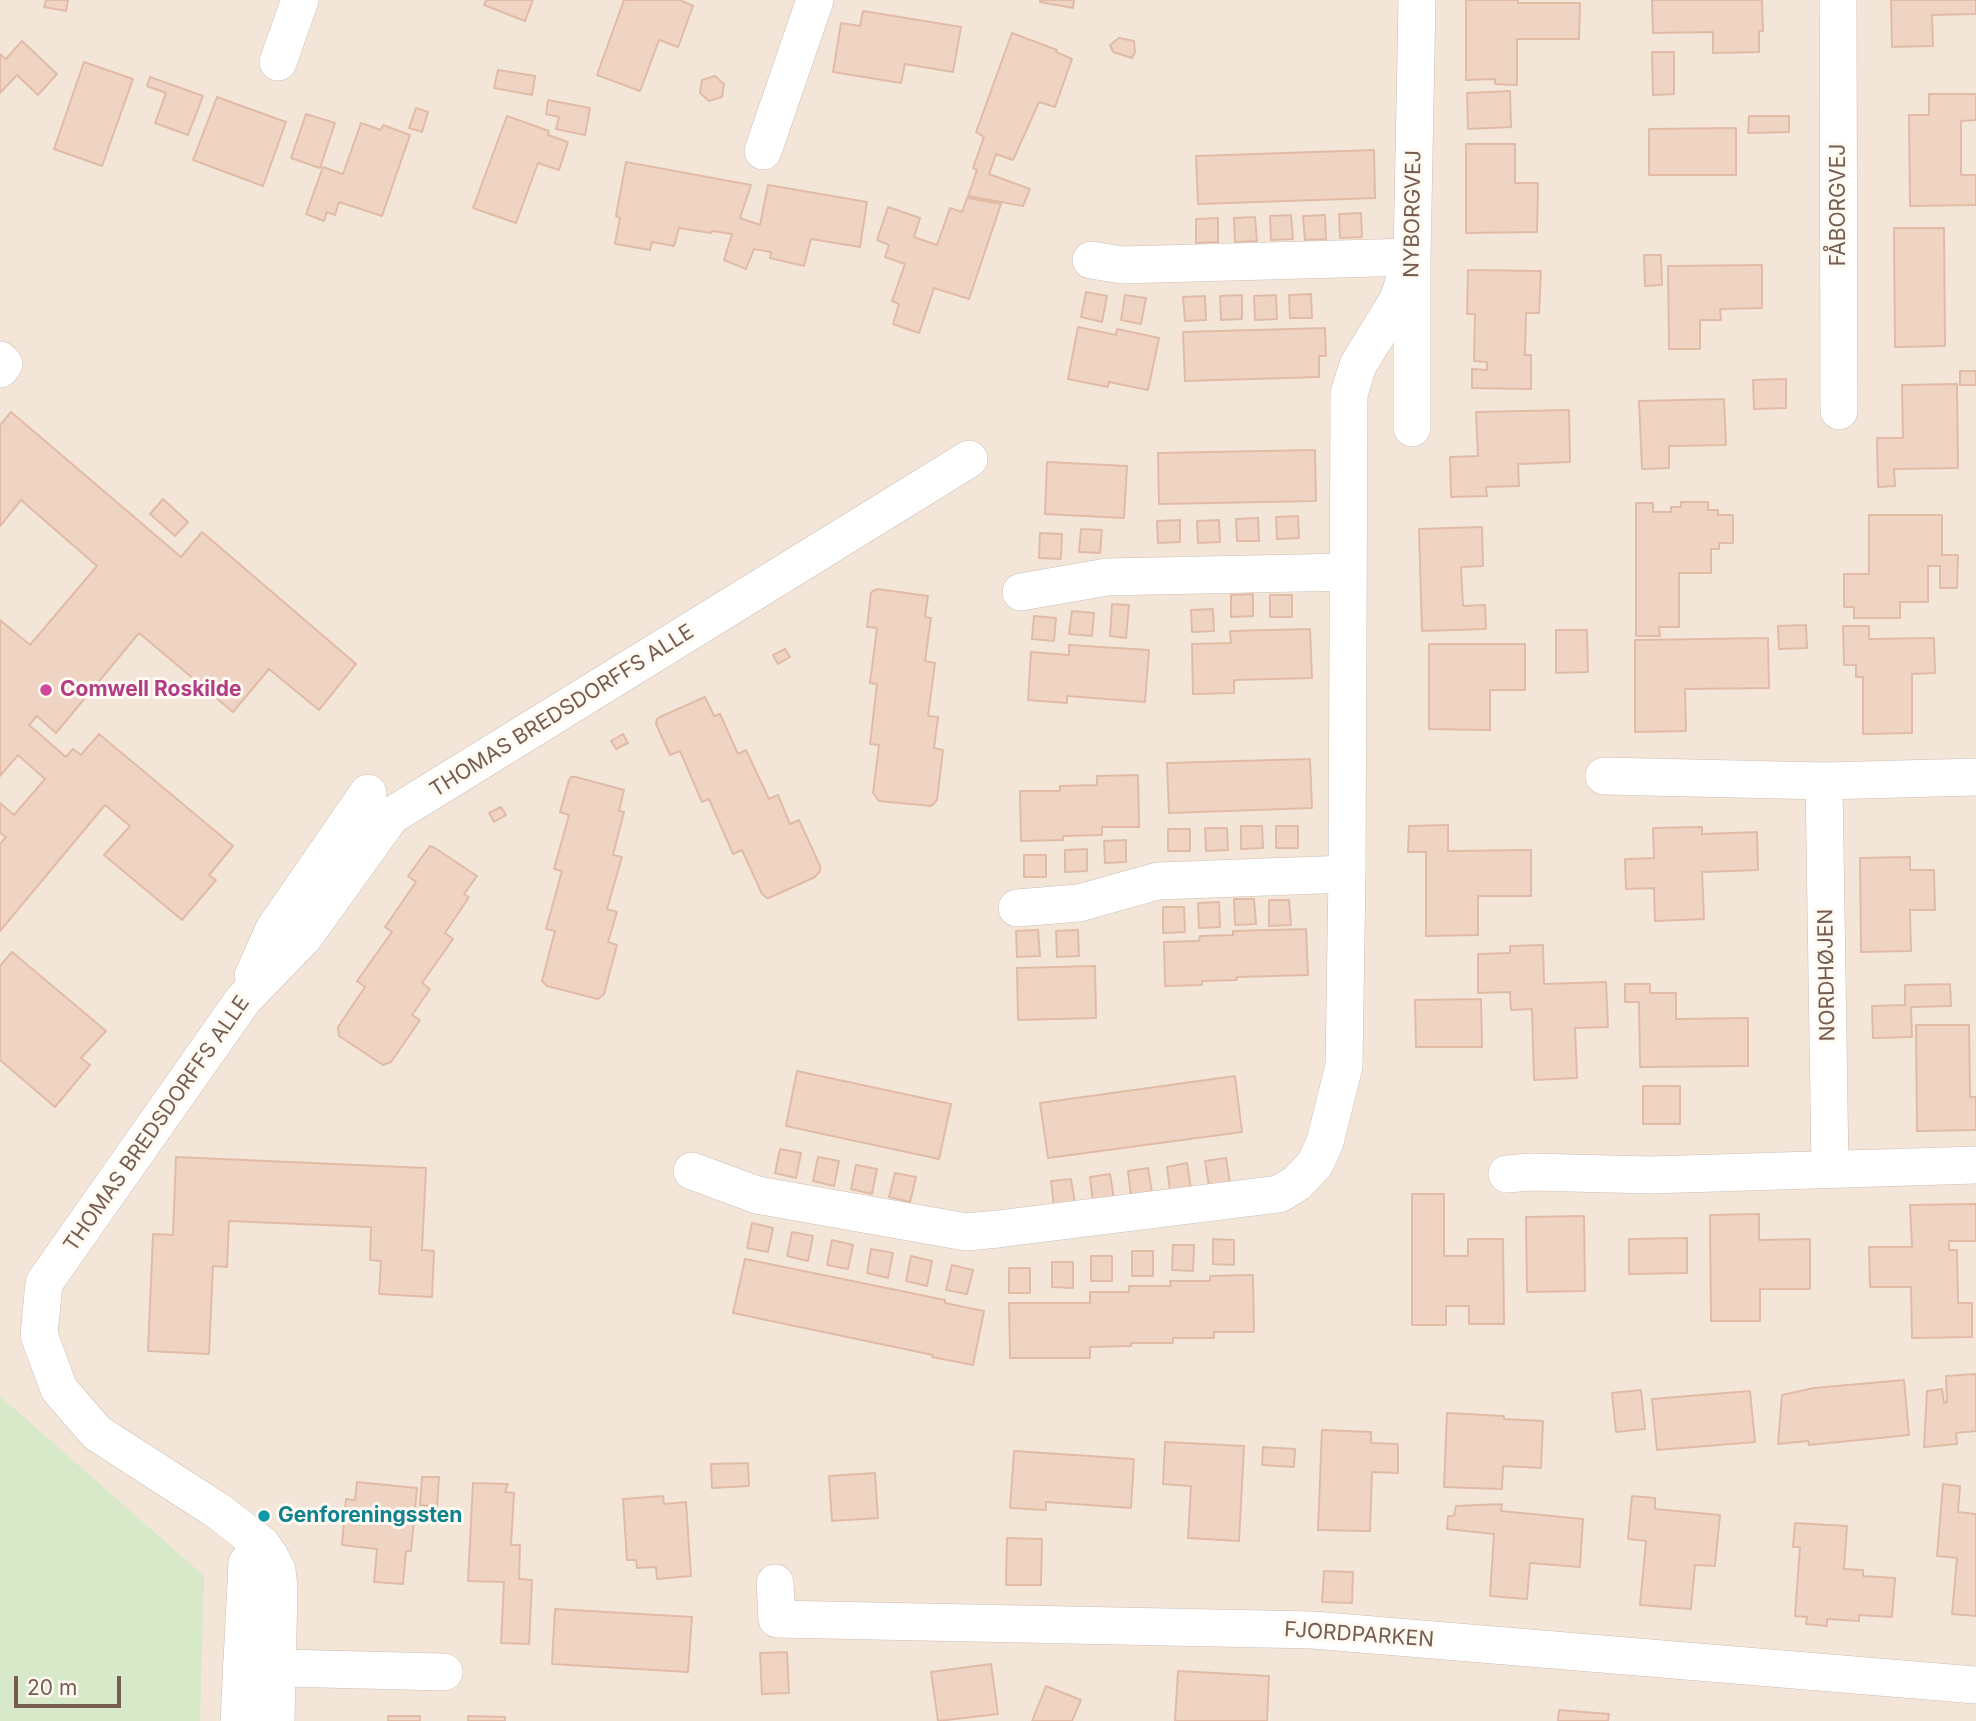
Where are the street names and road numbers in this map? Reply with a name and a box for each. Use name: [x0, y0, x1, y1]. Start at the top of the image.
street label: FÅBORGVEJ: [1826, 144, 1852, 266]
street label: NYBORGVEJ: [1399, 150, 1427, 278]
street label: THOMAS BREDSDORFFS ALLE: [425, 619, 699, 803]
street label: NORDHØJEN: [1813, 908, 1841, 1042]
street label: THOMAS BREDSDORFFS ALLE: [59, 991, 255, 1257]
street label: FJORDPARKEN: [1283, 1617, 1435, 1653]

